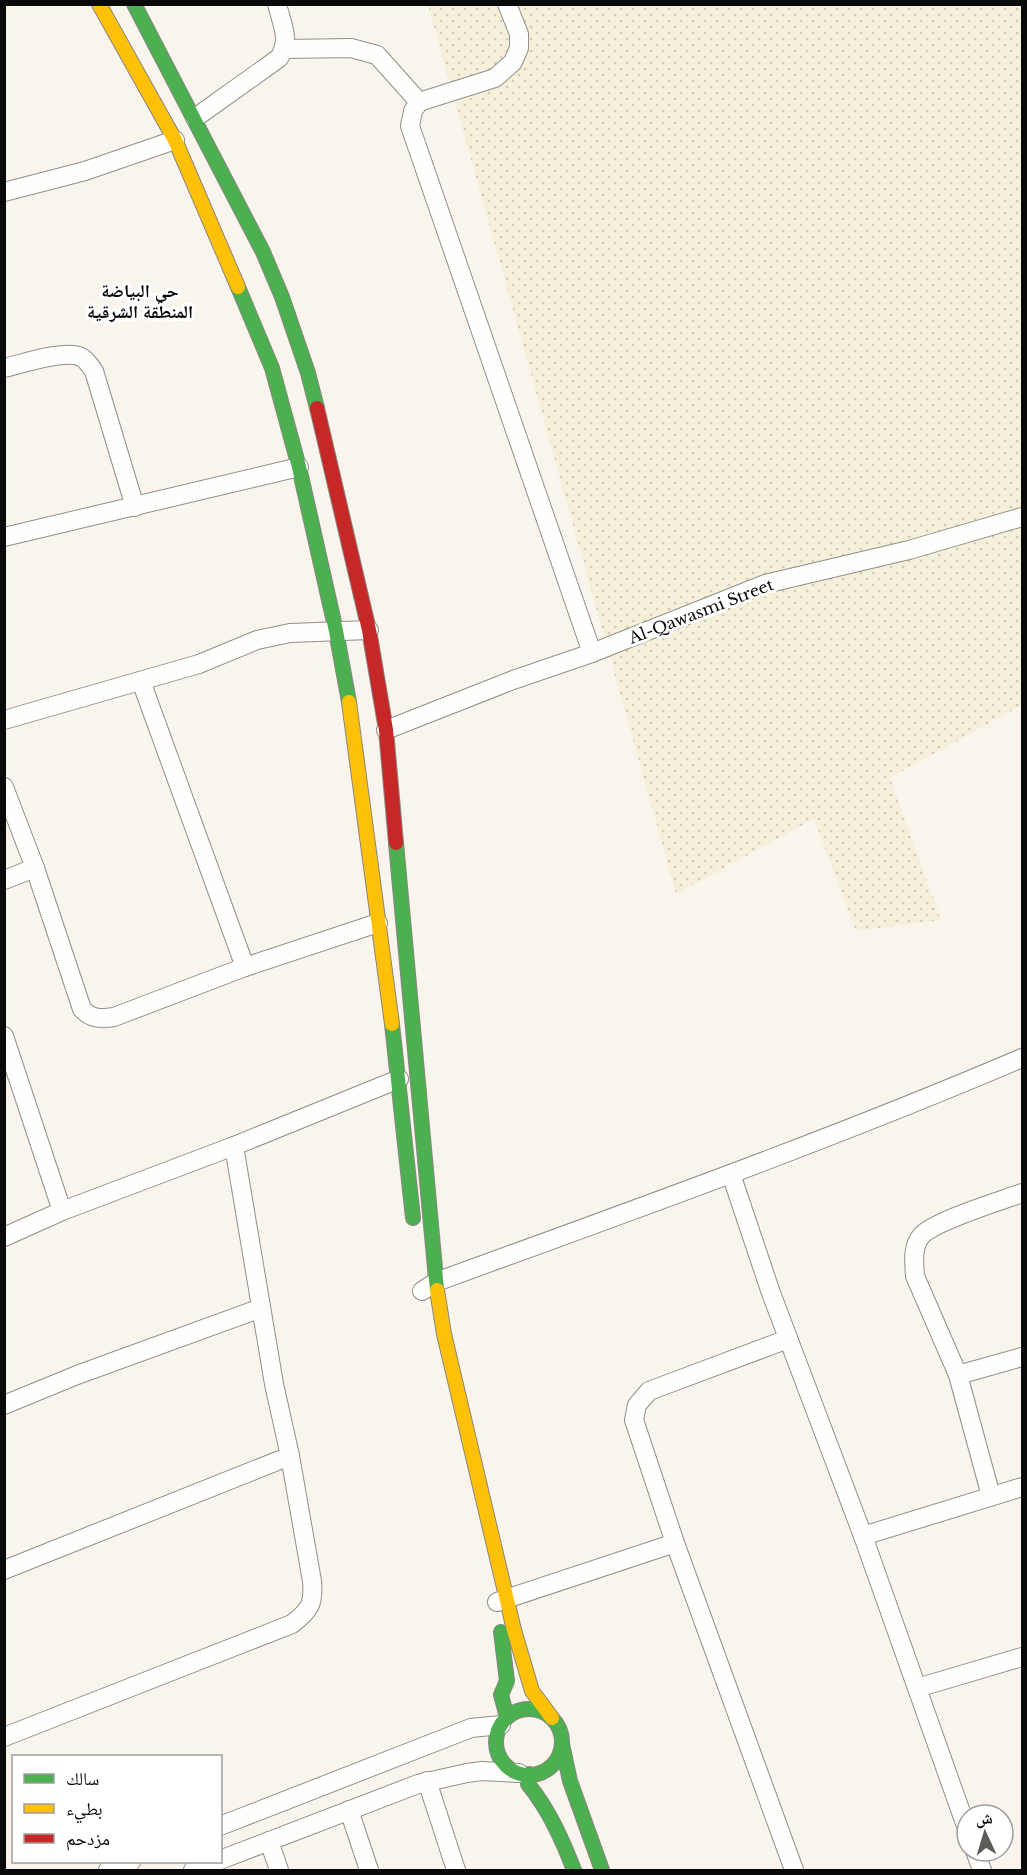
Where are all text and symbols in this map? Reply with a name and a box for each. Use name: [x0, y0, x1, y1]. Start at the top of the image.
district label: حي البياضة المنطقة الشرقية: [87, 280, 193, 323]
street label: Al-Qawasmi Street: [625, 574, 776, 648]
legend: [12, 1755, 222, 1863]
text: سالك: [66, 1768, 99, 1790]
text: بطيء: [66, 1798, 103, 1824]
north arrow: [955, 1803, 1015, 1863]
text: ش: [975, 1807, 993, 1829]
text: مزدحم: [66, 1828, 110, 1851]

